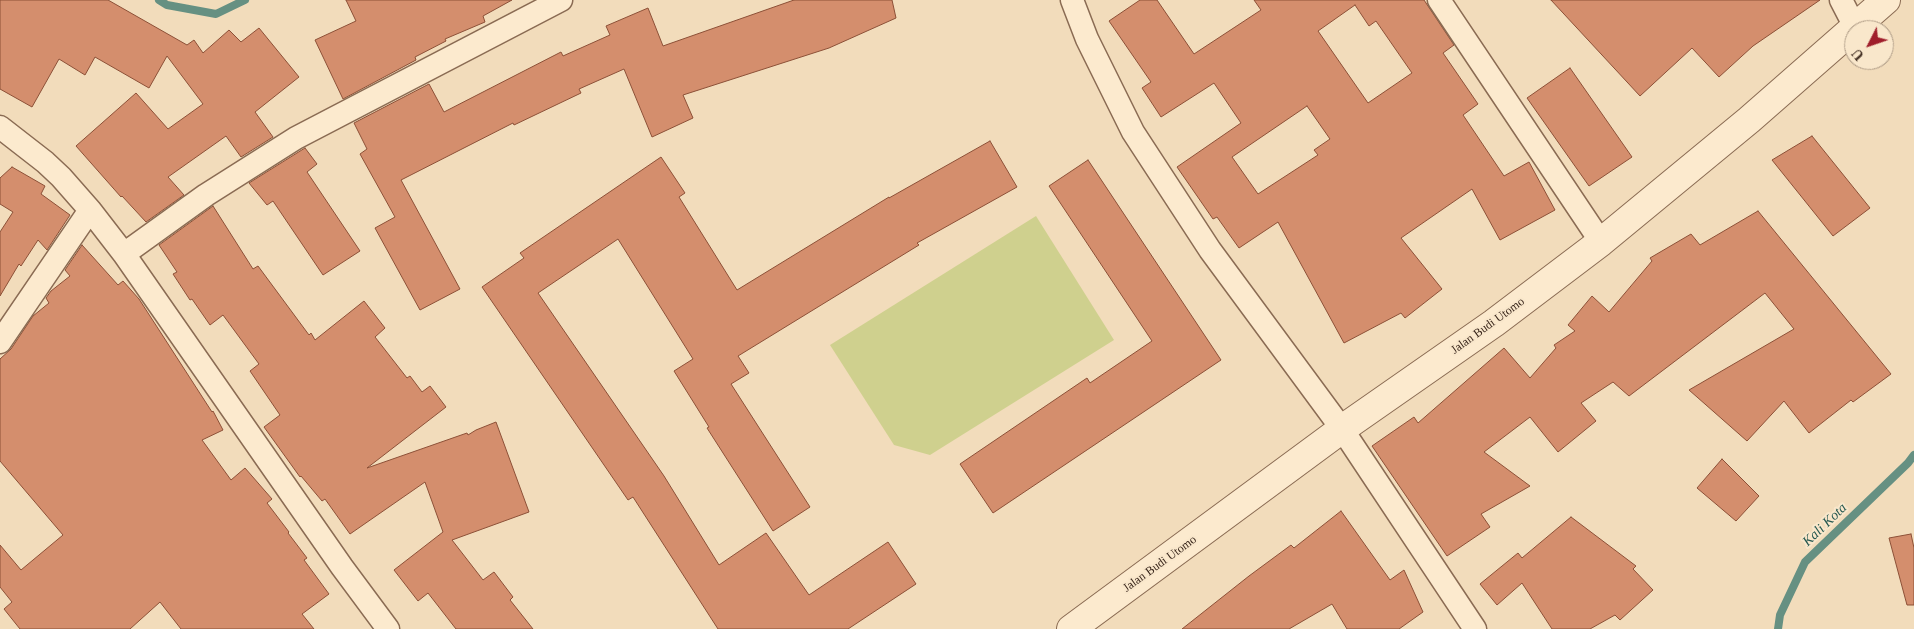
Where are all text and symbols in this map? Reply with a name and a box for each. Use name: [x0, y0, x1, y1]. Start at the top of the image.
north arrow: [1844, 20, 1894, 70]
text: U: [1849, 46, 1867, 63]
street label: Jalan Budi Utomo: [1448, 295, 1528, 357]
water label: Kali Kota: [1799, 500, 1851, 550]
street label: Jalan Budi Utomo: [1120, 533, 1200, 595]

